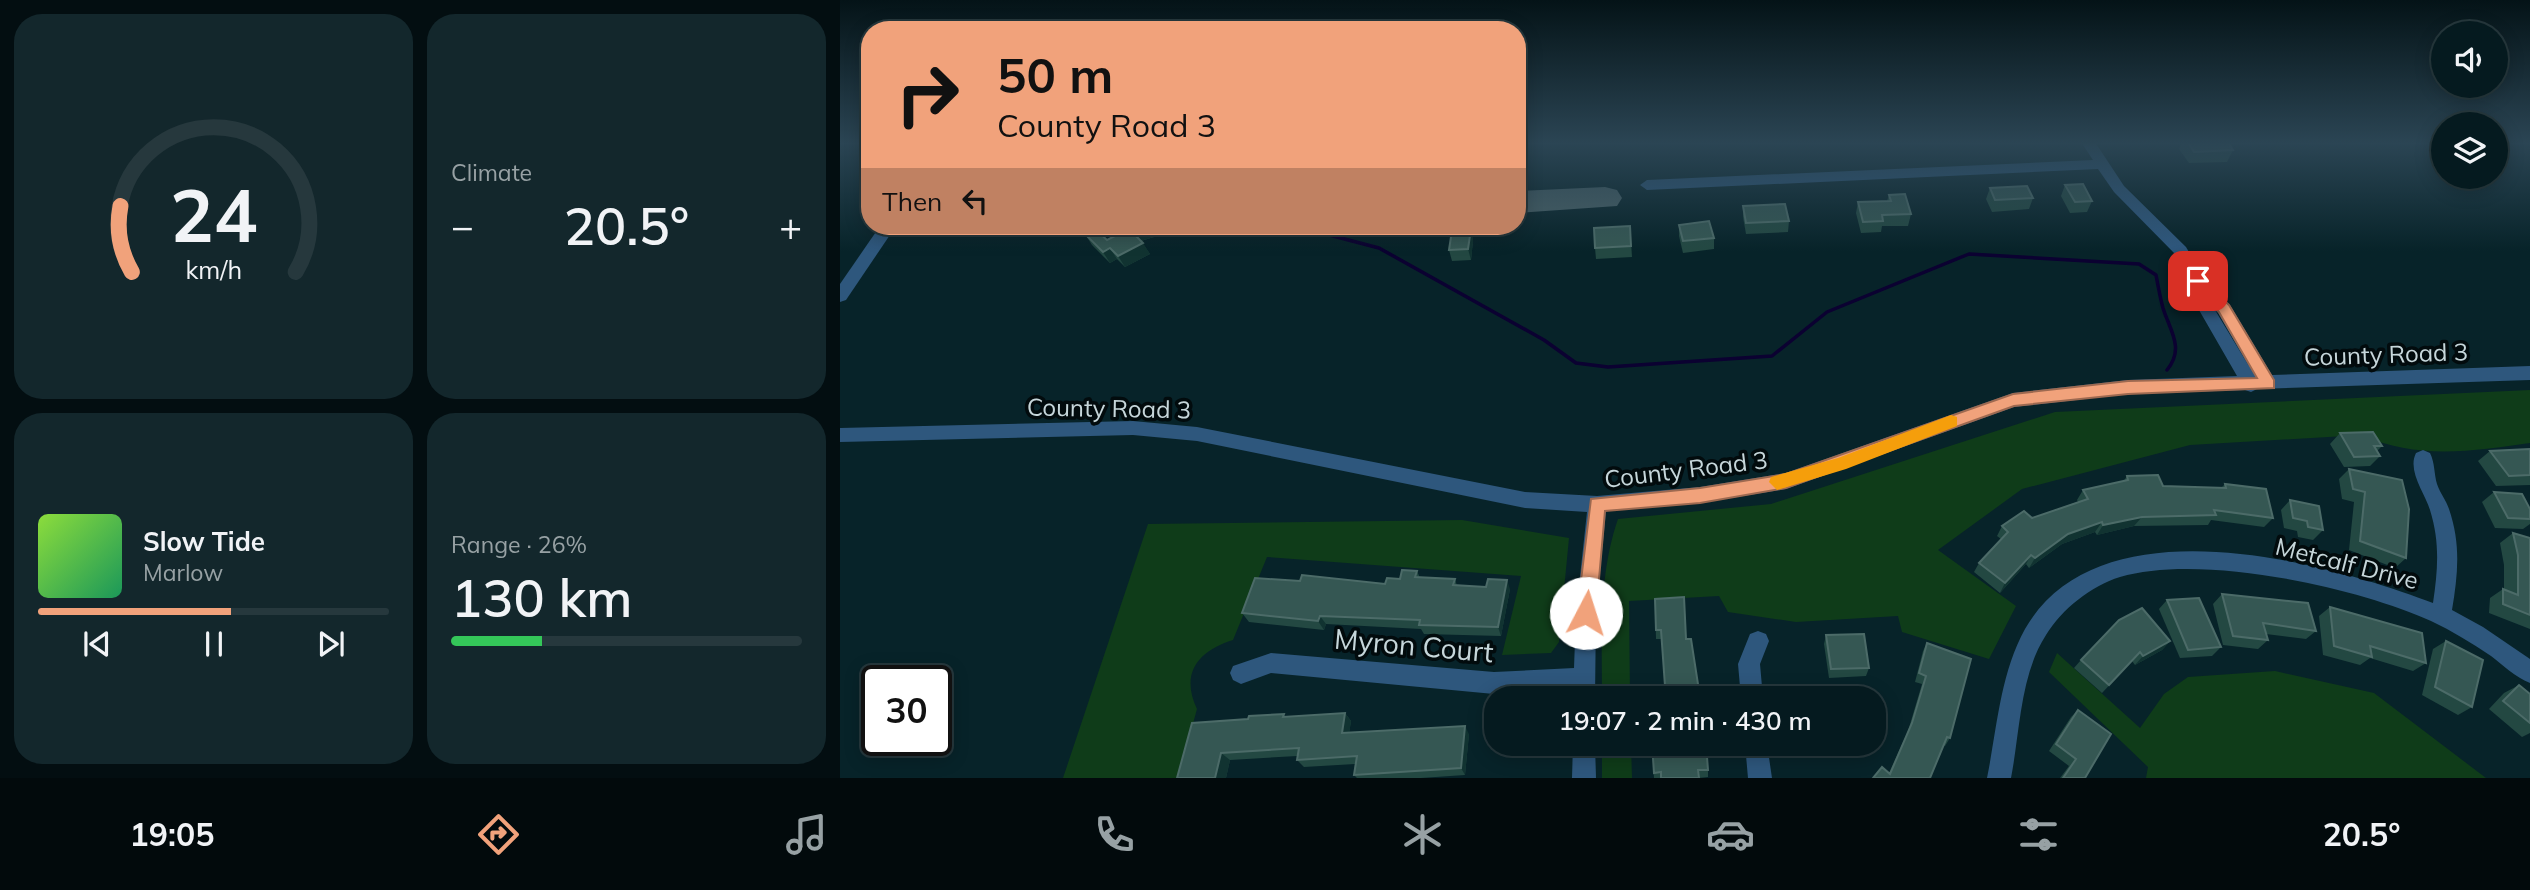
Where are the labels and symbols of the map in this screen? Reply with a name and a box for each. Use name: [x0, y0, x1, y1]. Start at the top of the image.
pin: [2168, 251, 2228, 311]
street label: County Road 3: [2303, 336, 2469, 372]
street label: County Road 3: [1027, 392, 1191, 424]
street label: County Road 3: [1603, 444, 1769, 494]
street label: Metcalf Drive: [2272, 531, 2422, 595]
position arrow: [1549, 576, 1623, 650]
street label: Myron Court: [1333, 621, 1495, 669]
speed limit sign: 30: [861, 665, 952, 756]

